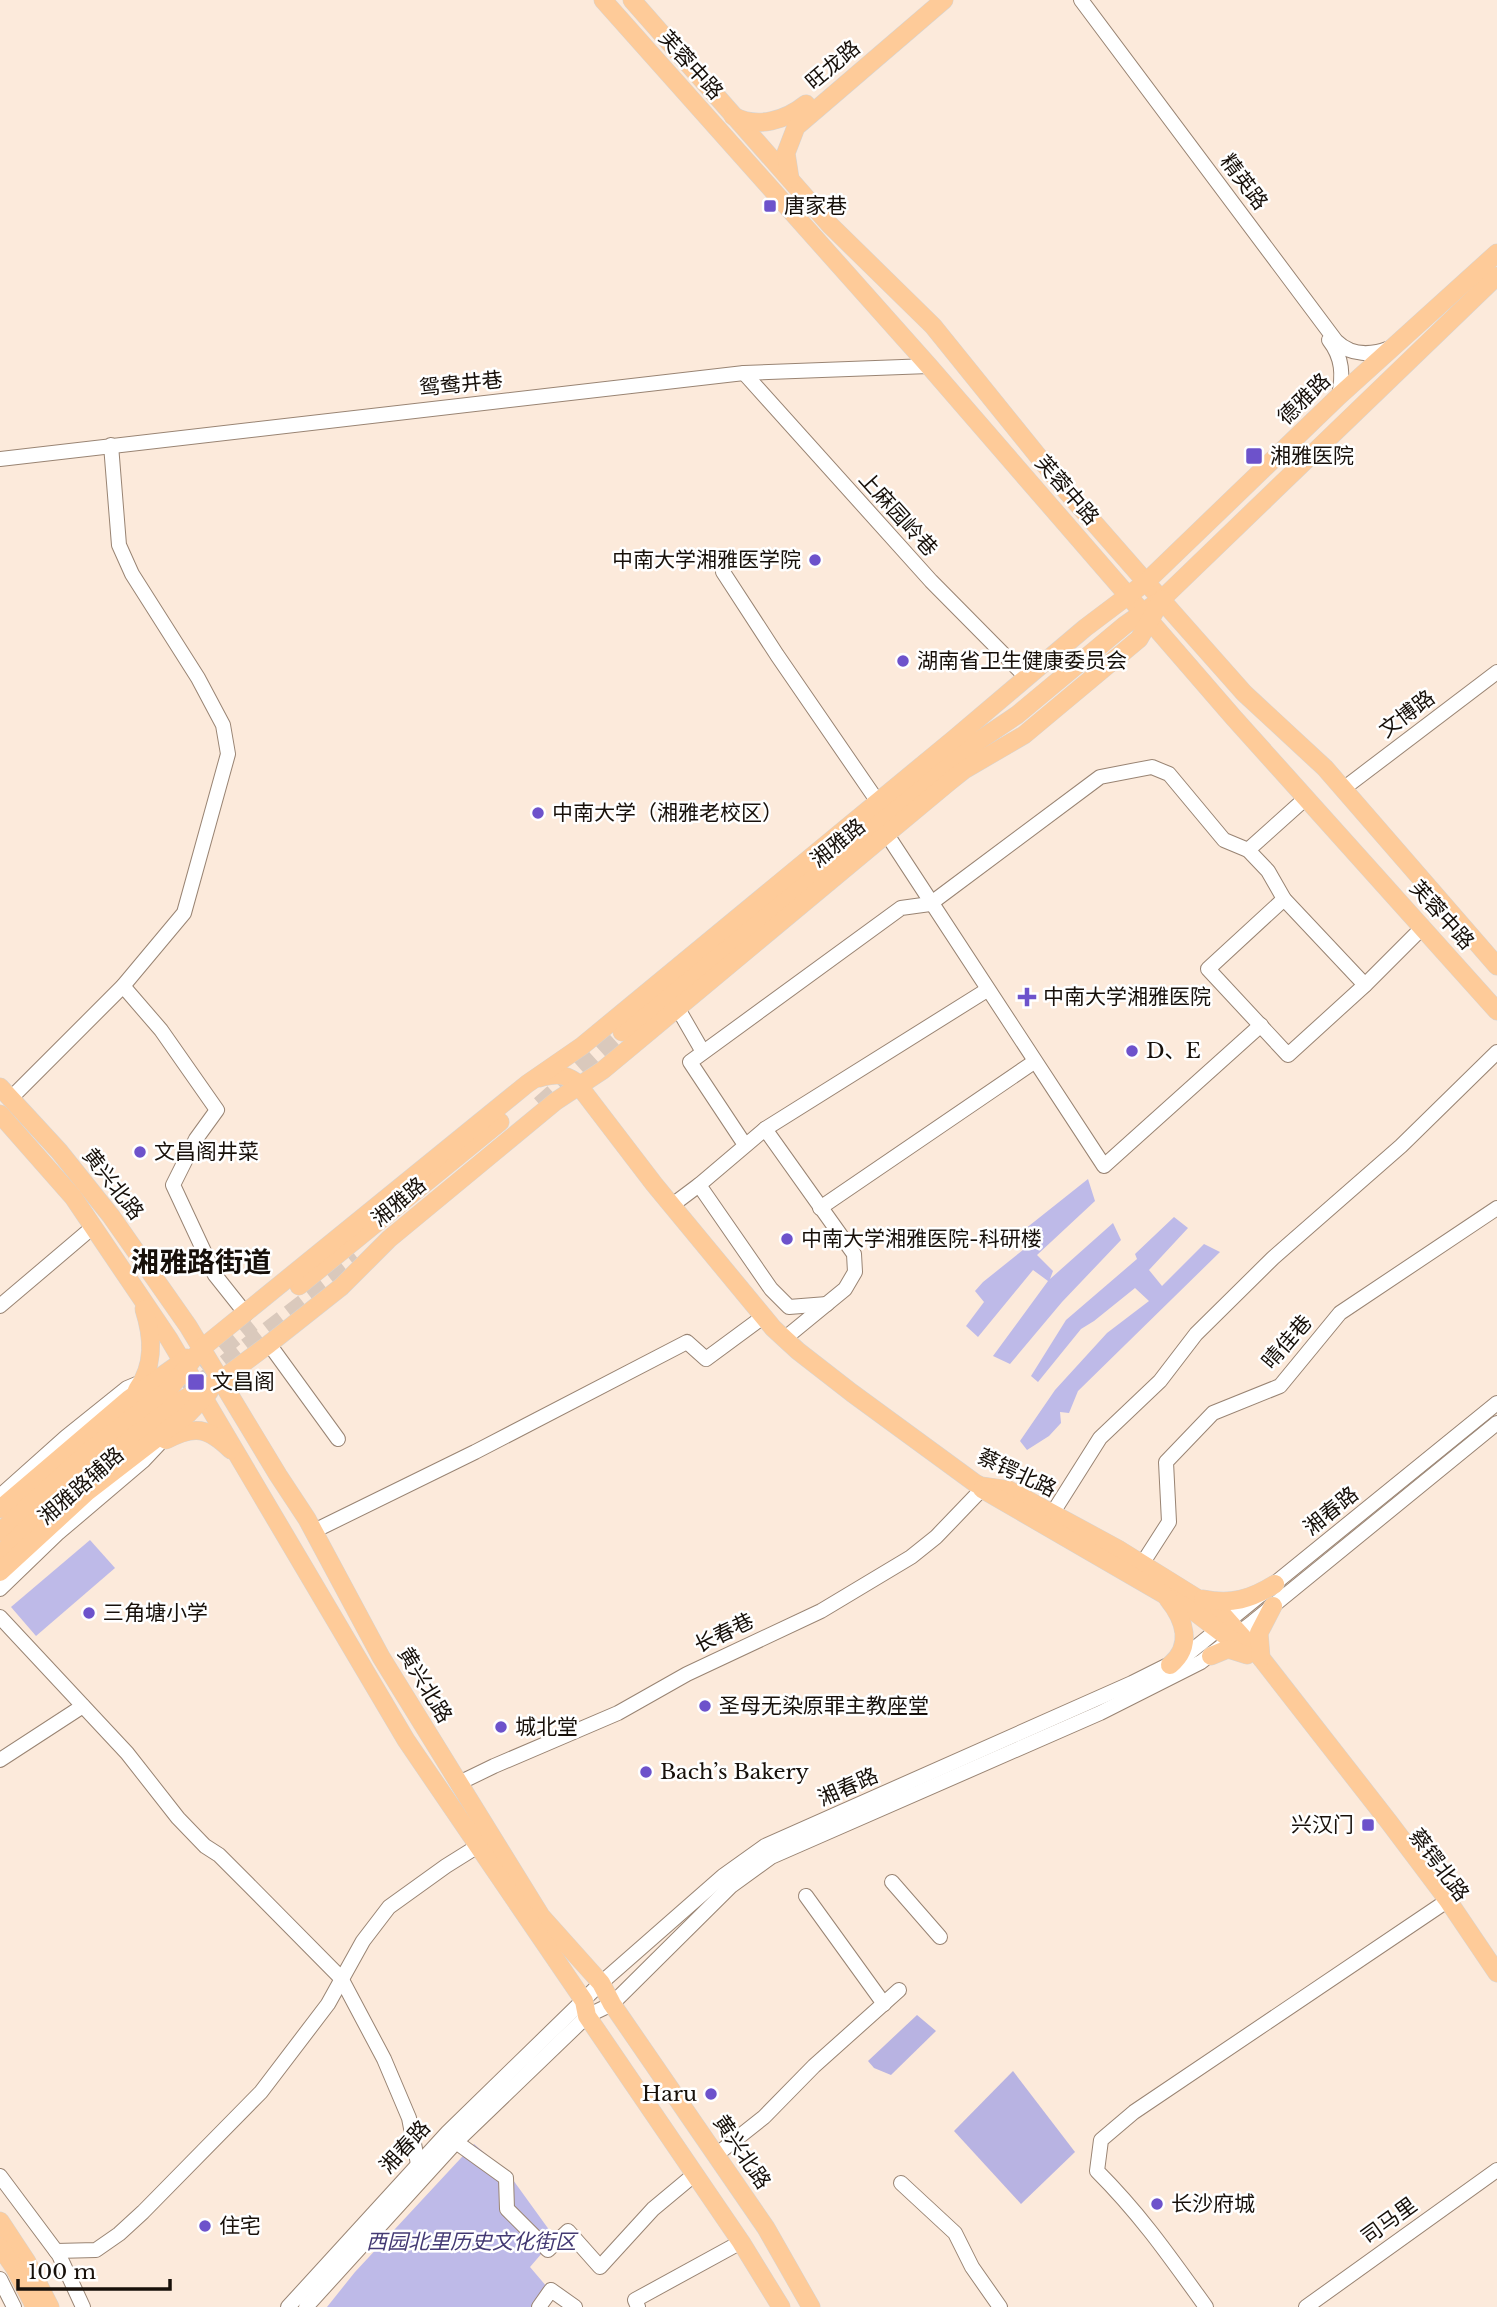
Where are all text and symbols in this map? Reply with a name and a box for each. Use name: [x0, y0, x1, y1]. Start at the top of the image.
street label: 芙蓉中路: [653, 25, 729, 105]
street label: 旺龙路: [801, 35, 865, 95]
street label: 精英路: [1215, 149, 1273, 215]
place label: 唐家巷: [784, 193, 847, 219]
marker: 唐家巷: [762, 198, 778, 214]
street label: 鸳鸯井巷: [418, 367, 504, 401]
street label: 德雅路: [1272, 368, 1336, 430]
place label: 湘雅医院: [1270, 443, 1354, 469]
marker: 湘雅医院: [1244, 446, 1264, 466]
street label: 芙蓉中路: [1030, 450, 1104, 530]
street label: 上麻园岭巷: [853, 466, 943, 562]
place label: 中南大学湘雅医学院: [612, 547, 801, 573]
marker: 中南大学湘雅医学院: [807, 552, 823, 568]
place label: 湖南省卫生健康委员会: [917, 648, 1127, 674]
marker: 湖南省卫生健康委员会: [895, 653, 911, 669]
street label: 文博路: [1374, 685, 1440, 743]
place label: 中南大学（湘雅老校区）: [552, 800, 783, 826]
marker: 中南大学（湘雅老校区）: [530, 805, 546, 821]
street label: 湘雅路: [805, 813, 871, 873]
street label: 芙蓉中路: [1404, 875, 1480, 955]
place label: 中南大学湘雅医院: [1043, 984, 1211, 1010]
marker: 中南大学湘雅医院: [1017, 987, 1037, 1007]
place label: D、E: [1146, 1038, 1201, 1064]
marker: D、E: [1124, 1043, 1140, 1059]
place label: 文昌阁井菜: [154, 1139, 259, 1165]
street label: 黄兴北路: [77, 1143, 149, 1225]
marker: 文昌阁井菜: [132, 1144, 148, 1160]
street label: 湘雅路: [367, 1172, 431, 1232]
place label: 中南大学湘雅医院-科研楼: [801, 1226, 1042, 1252]
marker: 中南大学湘雅医院-科研楼: [779, 1231, 795, 1247]
district label: 湘雅路街道: [131, 1245, 271, 1280]
street label: 晴佳巷: [1257, 1310, 1317, 1374]
place label: 文昌阁: [212, 1369, 275, 1395]
marker: 文昌阁: [186, 1372, 206, 1392]
street label: 湘雅路辅路: [33, 1442, 129, 1530]
street label: 蔡锷北路: [973, 1443, 1061, 1503]
street label: 湘春路: [1298, 1481, 1364, 1541]
place label: 三角塘小学: [103, 1600, 208, 1626]
marker: 三角塘小学: [81, 1605, 97, 1621]
street label: 长春巷: [690, 1608, 758, 1658]
street label: 黄兴北路: [392, 1642, 458, 1728]
place label: 圣母无染原罪主教座堂: [719, 1693, 929, 1719]
marker: 圣母无染原罪主教座堂: [697, 1698, 713, 1714]
place label: 城北堂: [515, 1714, 578, 1740]
marker: 城北堂: [493, 1719, 509, 1735]
place label: Bach’s Bakery: [660, 1759, 810, 1785]
street label: 湘春路: [814, 1762, 882, 1812]
marker: Bach’s Bakery: [638, 1764, 654, 1780]
place label: 兴汉门: [1291, 1812, 1354, 1838]
marker: 兴汉门: [1360, 1817, 1376, 1833]
street label: 蔡锷北路: [1403, 1824, 1475, 1906]
place label: Haru: [642, 2081, 697, 2107]
marker: Haru: [703, 2086, 719, 2102]
street label: 黄兴北路: [708, 2110, 776, 2194]
street label: 湘春路: [374, 2115, 436, 2179]
place label: 长沙府城: [1171, 2191, 1255, 2217]
street label: 司马里: [1356, 2192, 1422, 2250]
marker: 长沙府城: [1149, 2196, 1165, 2212]
place label: 住宅: [219, 2213, 261, 2239]
marker: 住宅: [197, 2218, 213, 2234]
park label: 西园北里历史文化街区: [366, 2229, 579, 2255]
scale bar: [18, 2248, 170, 2292]
text: 100 m: [28, 2259, 96, 2285]

